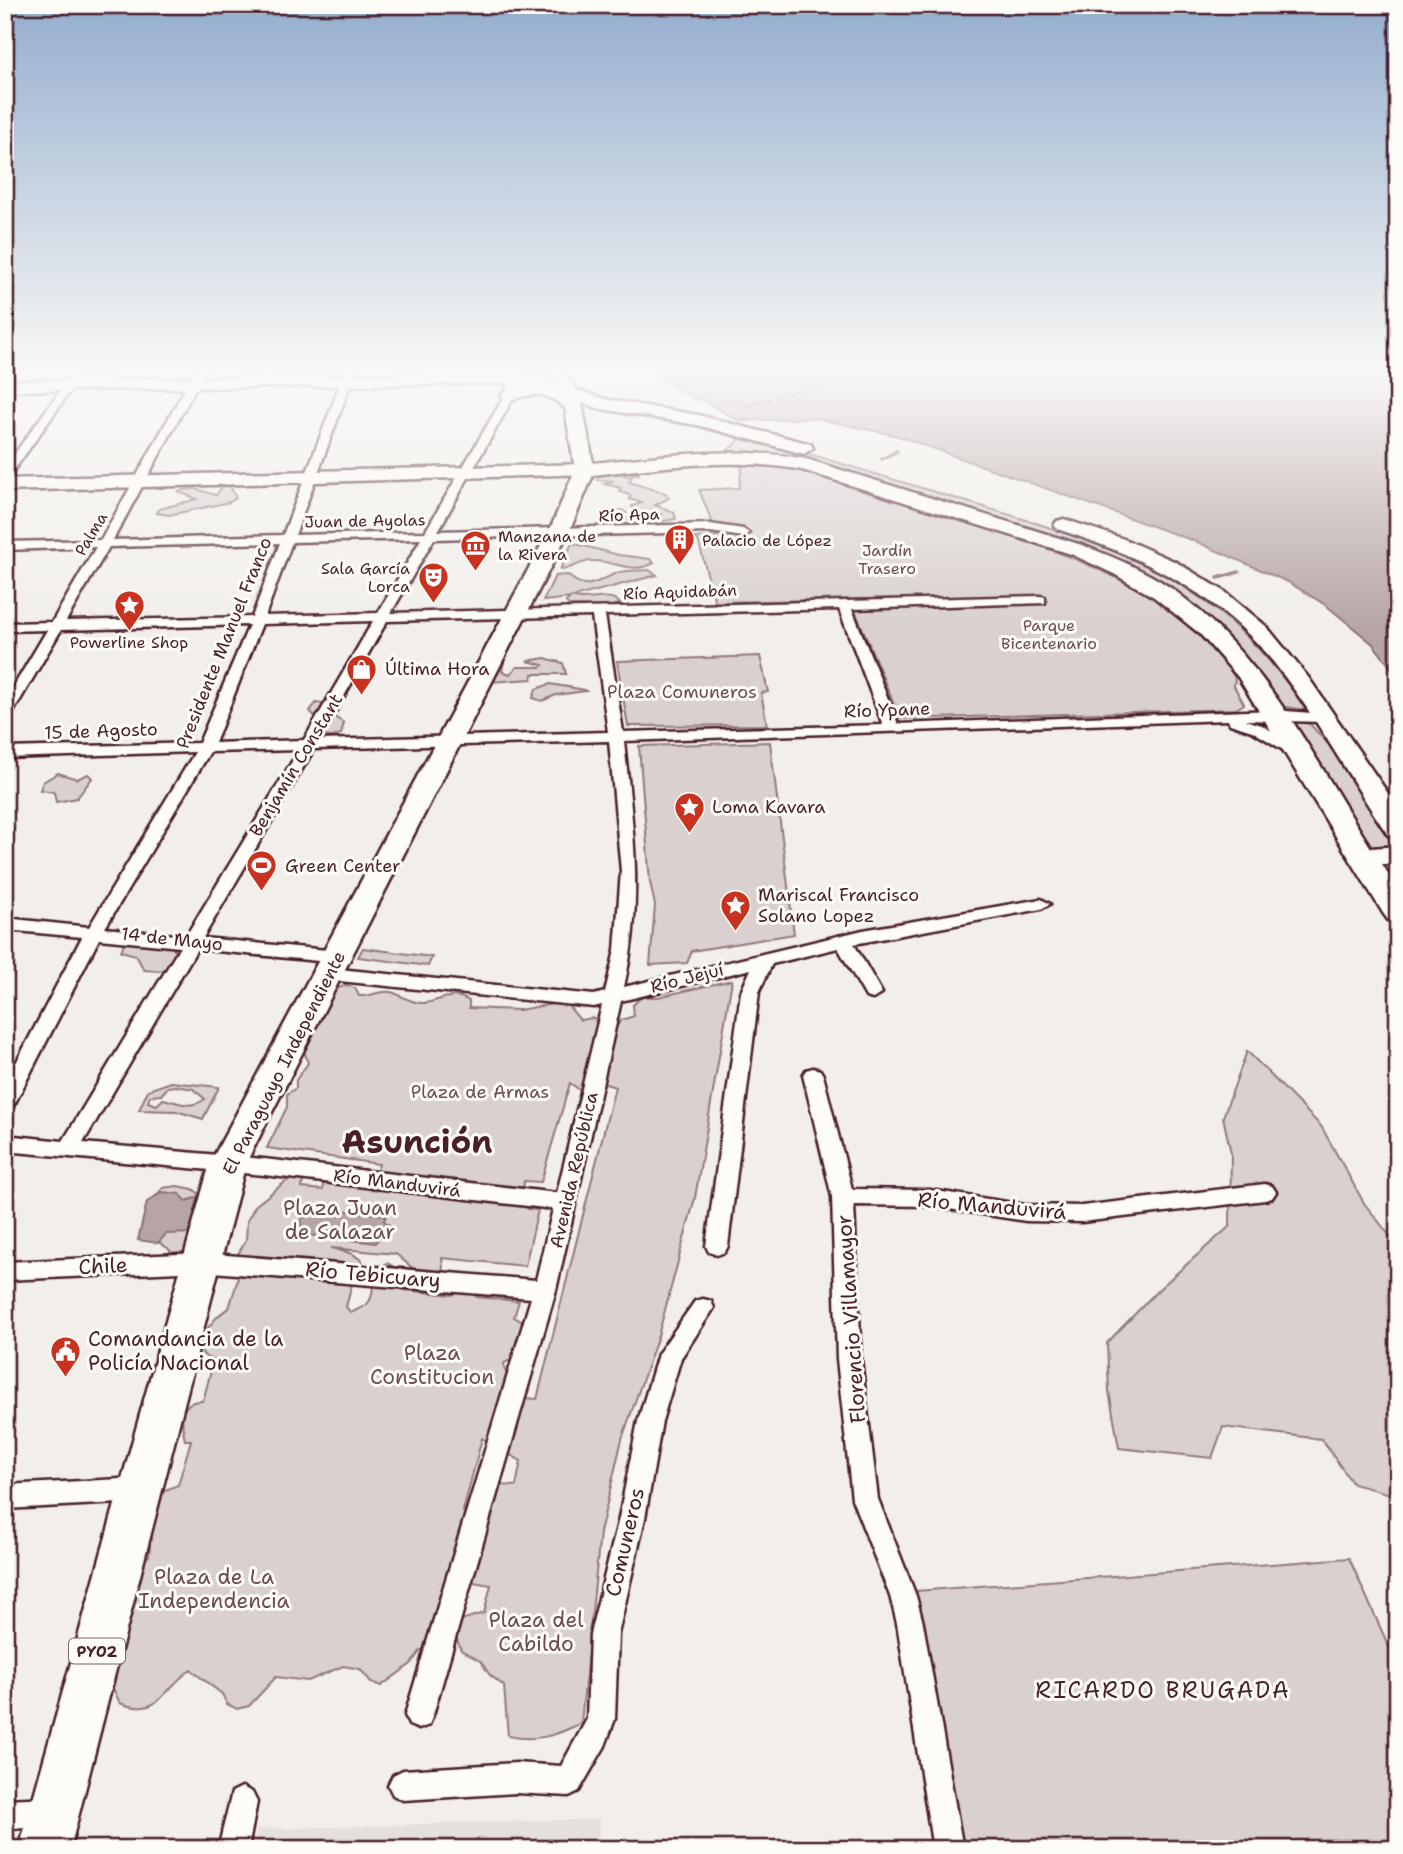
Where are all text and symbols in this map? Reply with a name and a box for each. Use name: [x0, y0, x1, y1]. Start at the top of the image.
street label: Río Apa: [598, 503, 660, 527]
street label: Palma: [70, 508, 112, 560]
street label: Juan de Ayolas: [304, 509, 426, 533]
building icon: Palacio de López: [662, 523, 696, 567]
place label: Manzana de la Rivera: [498, 526, 596, 565]
museum icon: Manzana de la Rivera: [458, 528, 492, 572]
place label: Palacio de López: [702, 530, 832, 551]
street label: Presidente Manuel Franco: [171, 534, 277, 752]
park label: Jardín Trasero: [858, 540, 916, 579]
place label: Sala García Lorca: [321, 558, 410, 597]
theatre icon: Sala García Lorca: [416, 560, 450, 604]
street label: Río Aquidabán: [623, 580, 738, 604]
place icon: Powerline Shop: [112, 588, 146, 632]
park label: Parque Bicentenario: [1001, 615, 1097, 654]
place label: Powerline Shop: [70, 632, 188, 653]
shop icon: Última Hora: [345, 652, 379, 696]
place label: Última Hora: [385, 657, 490, 681]
park label: Plaza Comuneros: [607, 680, 757, 704]
street label: Benjamín Constant: [244, 689, 348, 841]
street label: Río Ypane: [843, 697, 931, 723]
street label: 15 de Agosto: [44, 717, 158, 745]
place icon: Loma Kavara: [672, 790, 706, 834]
place label: Loma Kavara: [712, 795, 826, 819]
sports icon: Green Center: [245, 849, 279, 893]
place label: Green Center: [285, 854, 401, 878]
place label: Mariscal Francisco Solano Lopez: [758, 883, 919, 928]
place icon: Mariscal Francisco Solano Lopez: [718, 888, 752, 932]
street label: 14 de Mayo: [120, 922, 224, 956]
street label: El Paraguayo Independiente: [217, 947, 351, 1179]
street label: Río Jejuí: [648, 957, 726, 999]
park label: Plaza de Armas: [411, 1080, 549, 1104]
street label: Avenida República: [544, 1089, 604, 1251]
district label: Asunción: [342, 1120, 492, 1163]
street label: Río Manduvirá: [332, 1163, 462, 1203]
street label: Río Manduvirá: [916, 1186, 1068, 1226]
park label: Plaza Juan de Salazar: [283, 1194, 397, 1246]
street label: Florencio Villamayor: [830, 1214, 872, 1424]
street label: Chile: [78, 1251, 128, 1281]
street label: Río Tebicuary: [304, 1255, 442, 1295]
place label: Comandancia de la Policía Nacional: [88, 1325, 283, 1377]
public building icon: Comandancia de la Policía Nacional: [48, 1334, 82, 1378]
park label: Plaza Constitucion: [370, 1339, 494, 1391]
street label: Comuneros: [599, 1485, 651, 1599]
park label: Plaza de La Independencia: [138, 1563, 290, 1615]
park label: Plaza del Cabildo: [489, 1606, 584, 1658]
road number: PY02: [69, 1638, 125, 1664]
district label: RICARDO BRUGADA: [1035, 1675, 1291, 1705]

